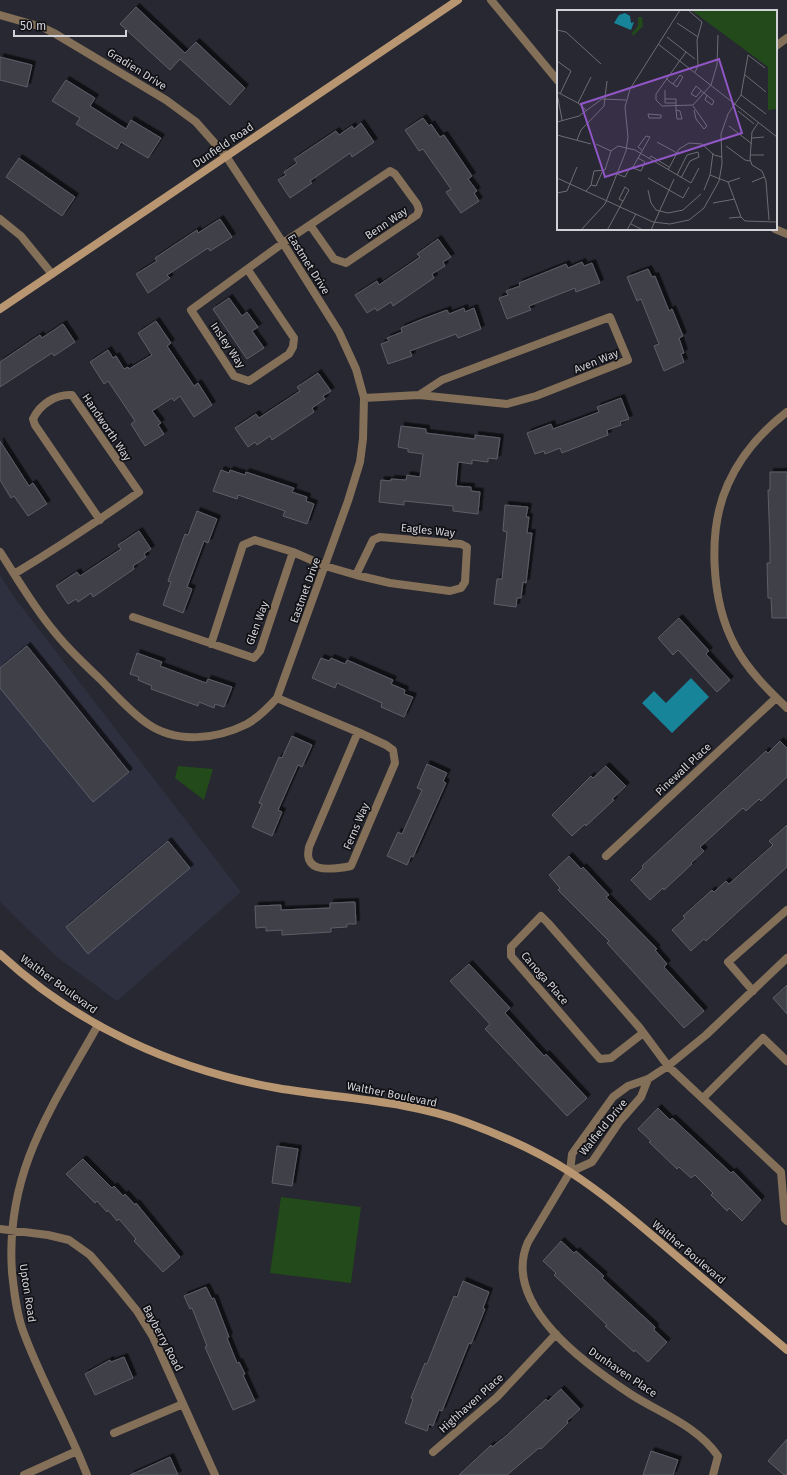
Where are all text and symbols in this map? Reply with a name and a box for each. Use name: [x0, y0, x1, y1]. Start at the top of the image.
inset map: [557, 10, 777, 230]
scale bar: [14, 12, 126, 38]
text: 50 m: [20, 19, 46, 33]
street label: Gradien Drive: [105, 46, 169, 93]
street label: Dunfield Road: [191, 120, 256, 170]
street label: Benn Way: [363, 204, 410, 242]
street label: Eastmet Drive: [285, 232, 332, 297]
street label: Insley Way: [208, 320, 248, 371]
street label: Aven Way: [572, 346, 621, 376]
street label: Handworth Way: [79, 391, 134, 464]
street label: Eagles Way: [400, 521, 456, 540]
street label: Eastmet Drive: [288, 556, 323, 625]
street label: Glen Way: [244, 599, 272, 647]
street label: Pinewall Place: [653, 740, 714, 798]
street label: Ferns Way: [341, 800, 372, 852]
street label: Canoga Place: [518, 949, 571, 1007]
street label: Walther Boulevard: [18, 952, 100, 1017]
street label: Walther Boulevard: [346, 1079, 438, 1110]
street label: Walfield Drive: [577, 1097, 630, 1158]
street label: Walther Boulevard: [649, 1218, 728, 1287]
street label: Upton Road: [16, 1263, 39, 1323]
street label: Bayberry Road: [140, 1303, 185, 1373]
street label: Dunhaven Place: [586, 1345, 659, 1400]
street label: Highhaven Place: [436, 1371, 506, 1436]

